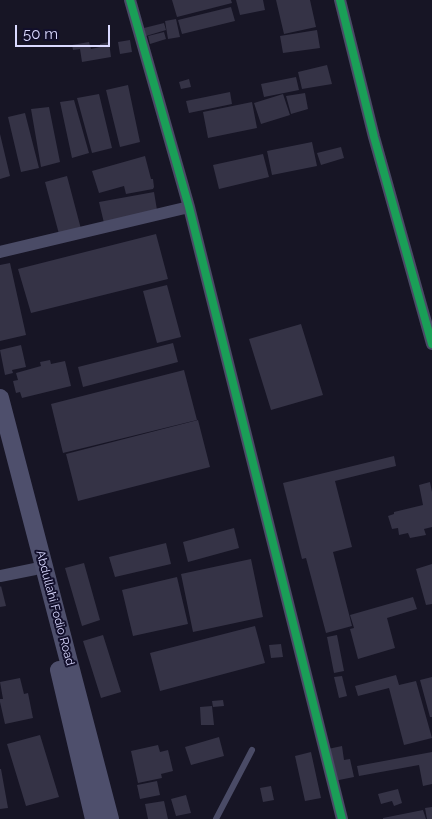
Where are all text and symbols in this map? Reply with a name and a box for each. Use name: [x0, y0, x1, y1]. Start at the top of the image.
scale bar: [18, 15, 112, 47]
text: 50 m: [23, 25, 58, 43]
street label: Abdullahi Fodio Road: [33, 549, 77, 667]

